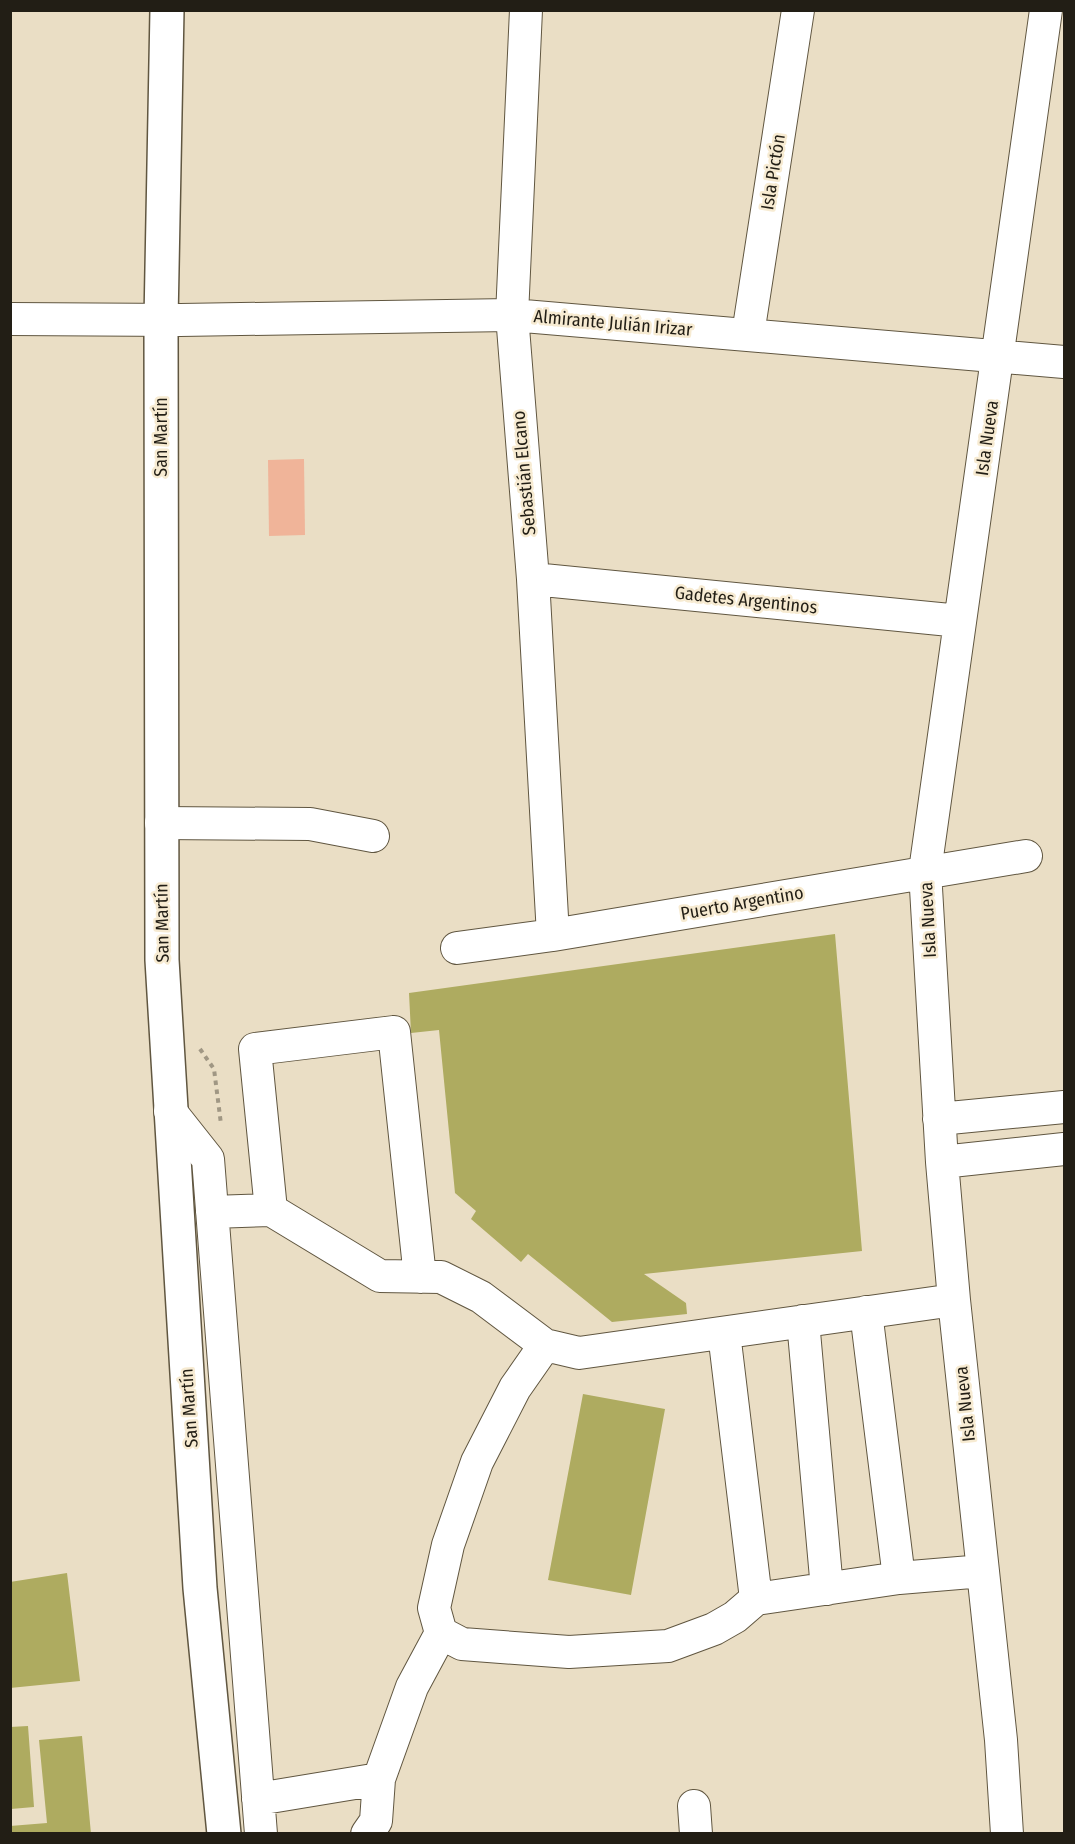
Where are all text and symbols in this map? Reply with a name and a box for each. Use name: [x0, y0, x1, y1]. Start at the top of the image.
street label: Isla Pictón: [756, 133, 790, 211]
street label: Almirante Julián Irizar: [533, 305, 694, 341]
street label: San Martín: [150, 397, 172, 477]
street label: Isla Nueva: [971, 399, 1003, 477]
street label: Sebastián Elcano: [508, 410, 540, 536]
street label: Gadetes Argentinos: [674, 582, 819, 618]
street label: Puerto Argentino: [679, 881, 805, 925]
street label: Isla Nueva: [915, 881, 941, 958]
street label: San Martín: [150, 883, 174, 963]
street label: Isla Nueva: [950, 1365, 980, 1443]
street label: San Martín: [175, 1368, 203, 1448]

